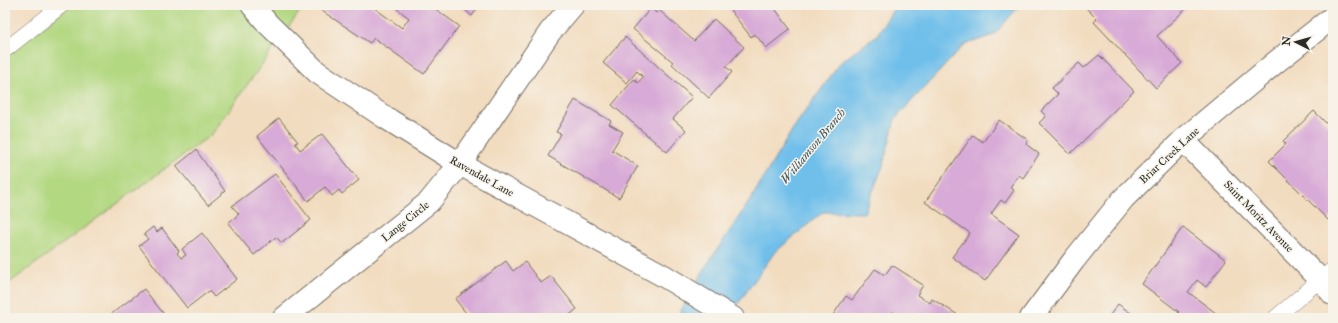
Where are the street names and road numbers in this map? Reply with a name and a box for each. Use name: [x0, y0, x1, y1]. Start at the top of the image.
street label: Briar Creek Lane: [1137, 124, 1202, 186]
street label: Ravendale Lane: [447, 153, 516, 200]
street label: Saint Moritz Avenue: [1221, 178, 1296, 255]
street label: Lange Circle: [379, 198, 432, 245]

